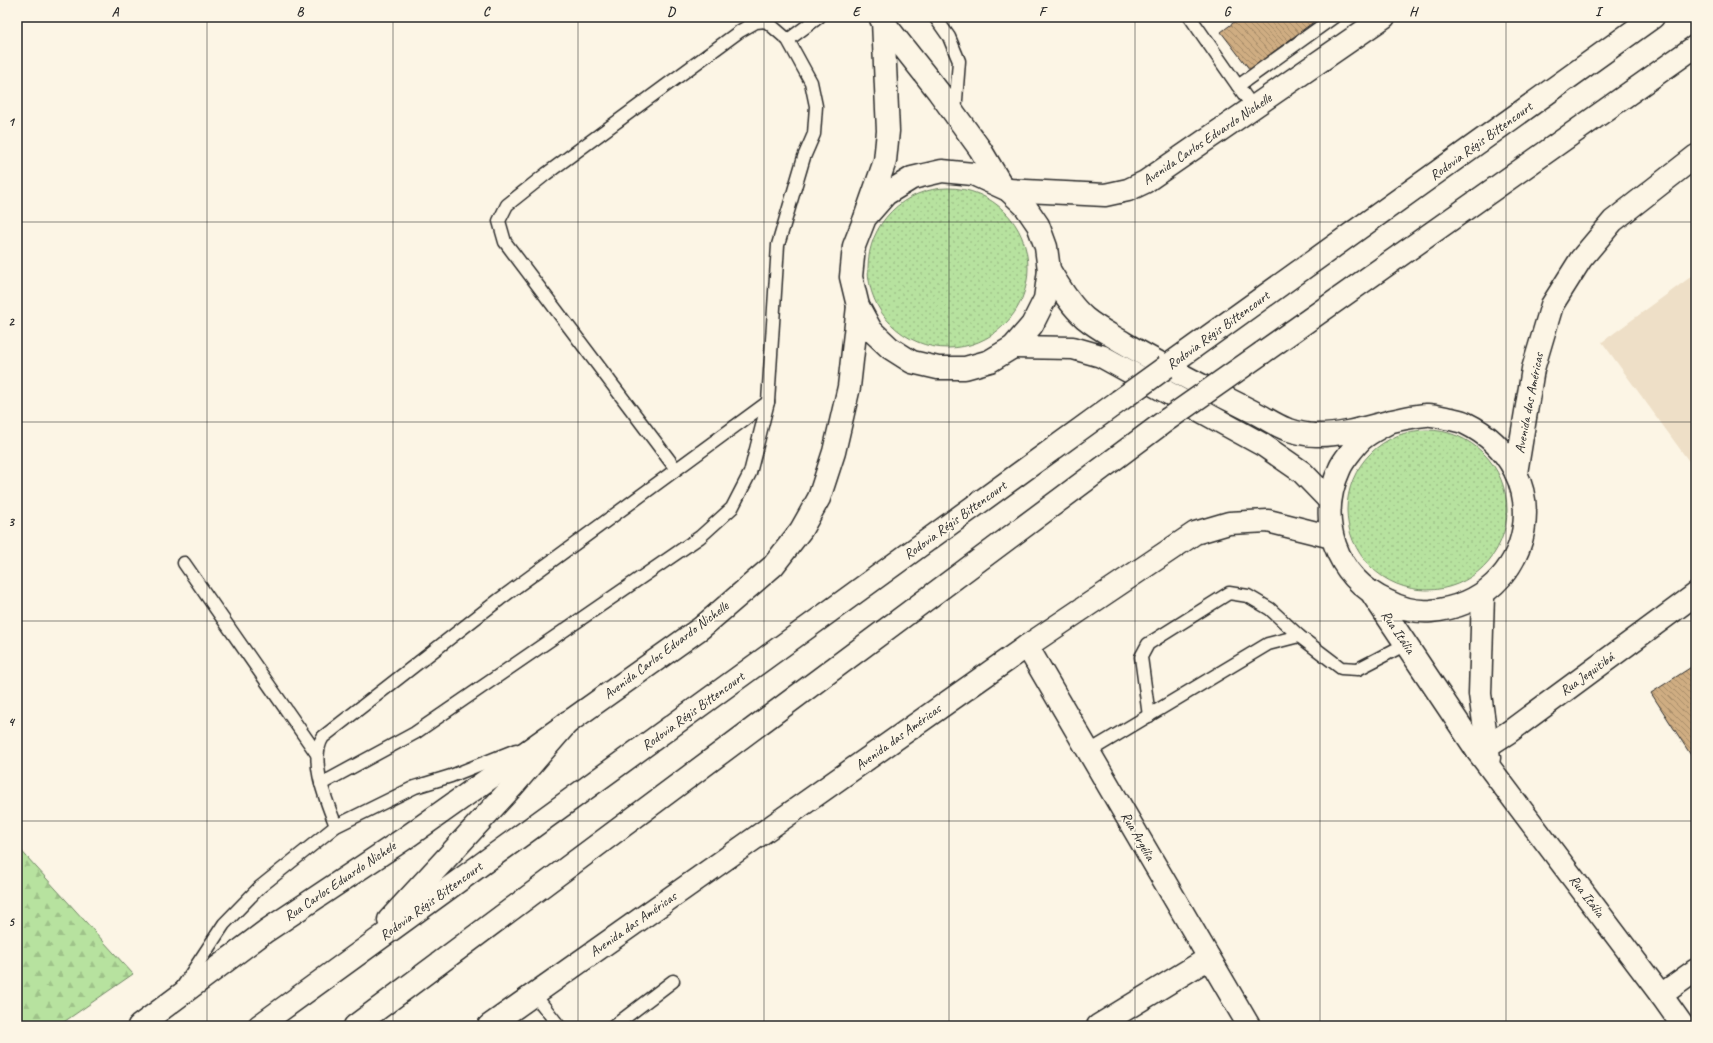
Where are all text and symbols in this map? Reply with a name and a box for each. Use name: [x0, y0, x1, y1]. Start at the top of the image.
text: A: [112, 4, 120, 20]
text: B: [297, 4, 305, 20]
text: C: [483, 4, 491, 20]
text: D: [667, 4, 676, 20]
text: E: [853, 4, 862, 20]
text: F: [1039, 4, 1048, 20]
text: G: [1224, 4, 1232, 20]
text: H: [1409, 4, 1419, 20]
text: I: [1595, 4, 1604, 20]
street label: Avenida Carlos Eduardo Nichelle: [1139, 89, 1276, 189]
street label: Rodovia Régis Bittencourt: [1426, 97, 1537, 184]
text: 1: [8, 114, 16, 130]
street label: Rodovia Régis Bittencourt: [1163, 286, 1274, 373]
text: 2: [8, 314, 15, 330]
street label: Avenida das Américas: [1511, 350, 1547, 455]
street label: Rodovia Régis Bittencourt: [900, 476, 1011, 563]
text: 3: [8, 514, 15, 530]
street label: Avenida Carlos Eduardo Nichelle: [600, 597, 733, 703]
street label: Rua Itália: [1377, 607, 1419, 658]
street label: Rua Jequitibá: [1557, 648, 1619, 699]
street label: Rodovia Régis Bittencourt: [638, 667, 749, 754]
street label: Avenida das Américas: [852, 699, 945, 774]
text: 4: [8, 714, 16, 730]
street label: Rua Argélia: [1117, 809, 1159, 865]
street label: Rua Carlos Eduardo Nichele: [281, 837, 400, 925]
street label: Rodovia Régis Bittencourt: [376, 857, 487, 944]
street label: Rua Itália: [1566, 872, 1609, 922]
street label: Avenida das Américas: [586, 887, 681, 960]
text: 5: [8, 914, 15, 930]

